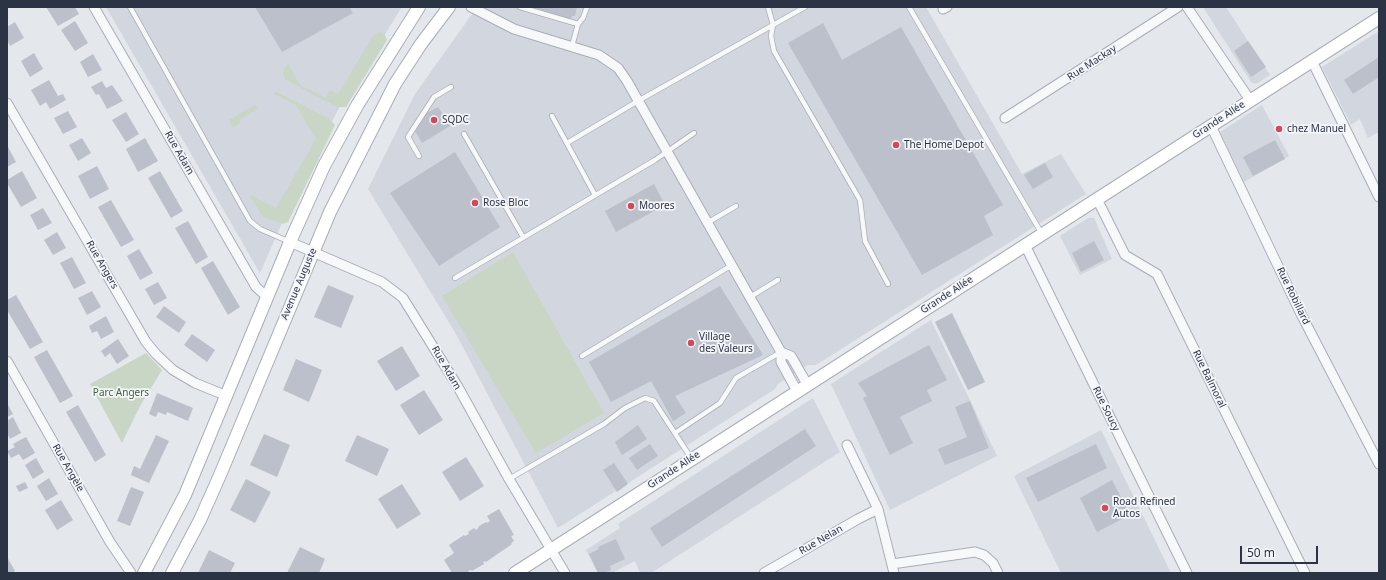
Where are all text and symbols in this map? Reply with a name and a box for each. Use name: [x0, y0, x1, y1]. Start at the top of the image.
street label: Rue Mackay: [1065, 43, 1119, 83]
street label: Grande Allée: [1190, 99, 1248, 141]
place label: SQDC: [442, 114, 469, 126]
marker: SQDC: [429, 115, 439, 125]
place label: chez Manuel: [1287, 123, 1346, 135]
marker: chez Manuel: [1274, 124, 1284, 134]
street label: Rue Adam: [162, 129, 196, 177]
place label: The Home Depot: [904, 139, 984, 151]
marker: The Home Depot: [891, 140, 901, 150]
place label: Rose Bloc: [483, 197, 528, 209]
marker: Rose Bloc: [470, 198, 480, 208]
place label: Moores: [639, 200, 675, 212]
marker: Moores: [626, 201, 636, 211]
street label: Rue Angers: [83, 239, 121, 291]
street label: Avenue Auguste: [279, 246, 319, 322]
street label: Rue Robillard: [1274, 265, 1312, 327]
street label: Grande Allée: [918, 274, 976, 316]
place label: Village des Valeurs: [699, 331, 753, 354]
marker: Village des Valeurs: [686, 338, 696, 348]
street label: Rue Adam: [429, 344, 463, 392]
street label: Rue Balmoral: [1190, 348, 1228, 410]
street label: Rue Soucy: [1090, 385, 1122, 433]
park label: Parc Angers: [93, 387, 149, 399]
street label: Rue Angèle: [49, 442, 87, 494]
street label: Grande Allée: [645, 449, 703, 491]
place label: Road Refined Autos: [1113, 496, 1175, 520]
marker: Road Refined Autos: [1100, 503, 1110, 513]
street label: Rue Nelan: [797, 523, 845, 557]
scale bar: [1242, 538, 1320, 564]
text: 50 m: [1247, 544, 1275, 561]

